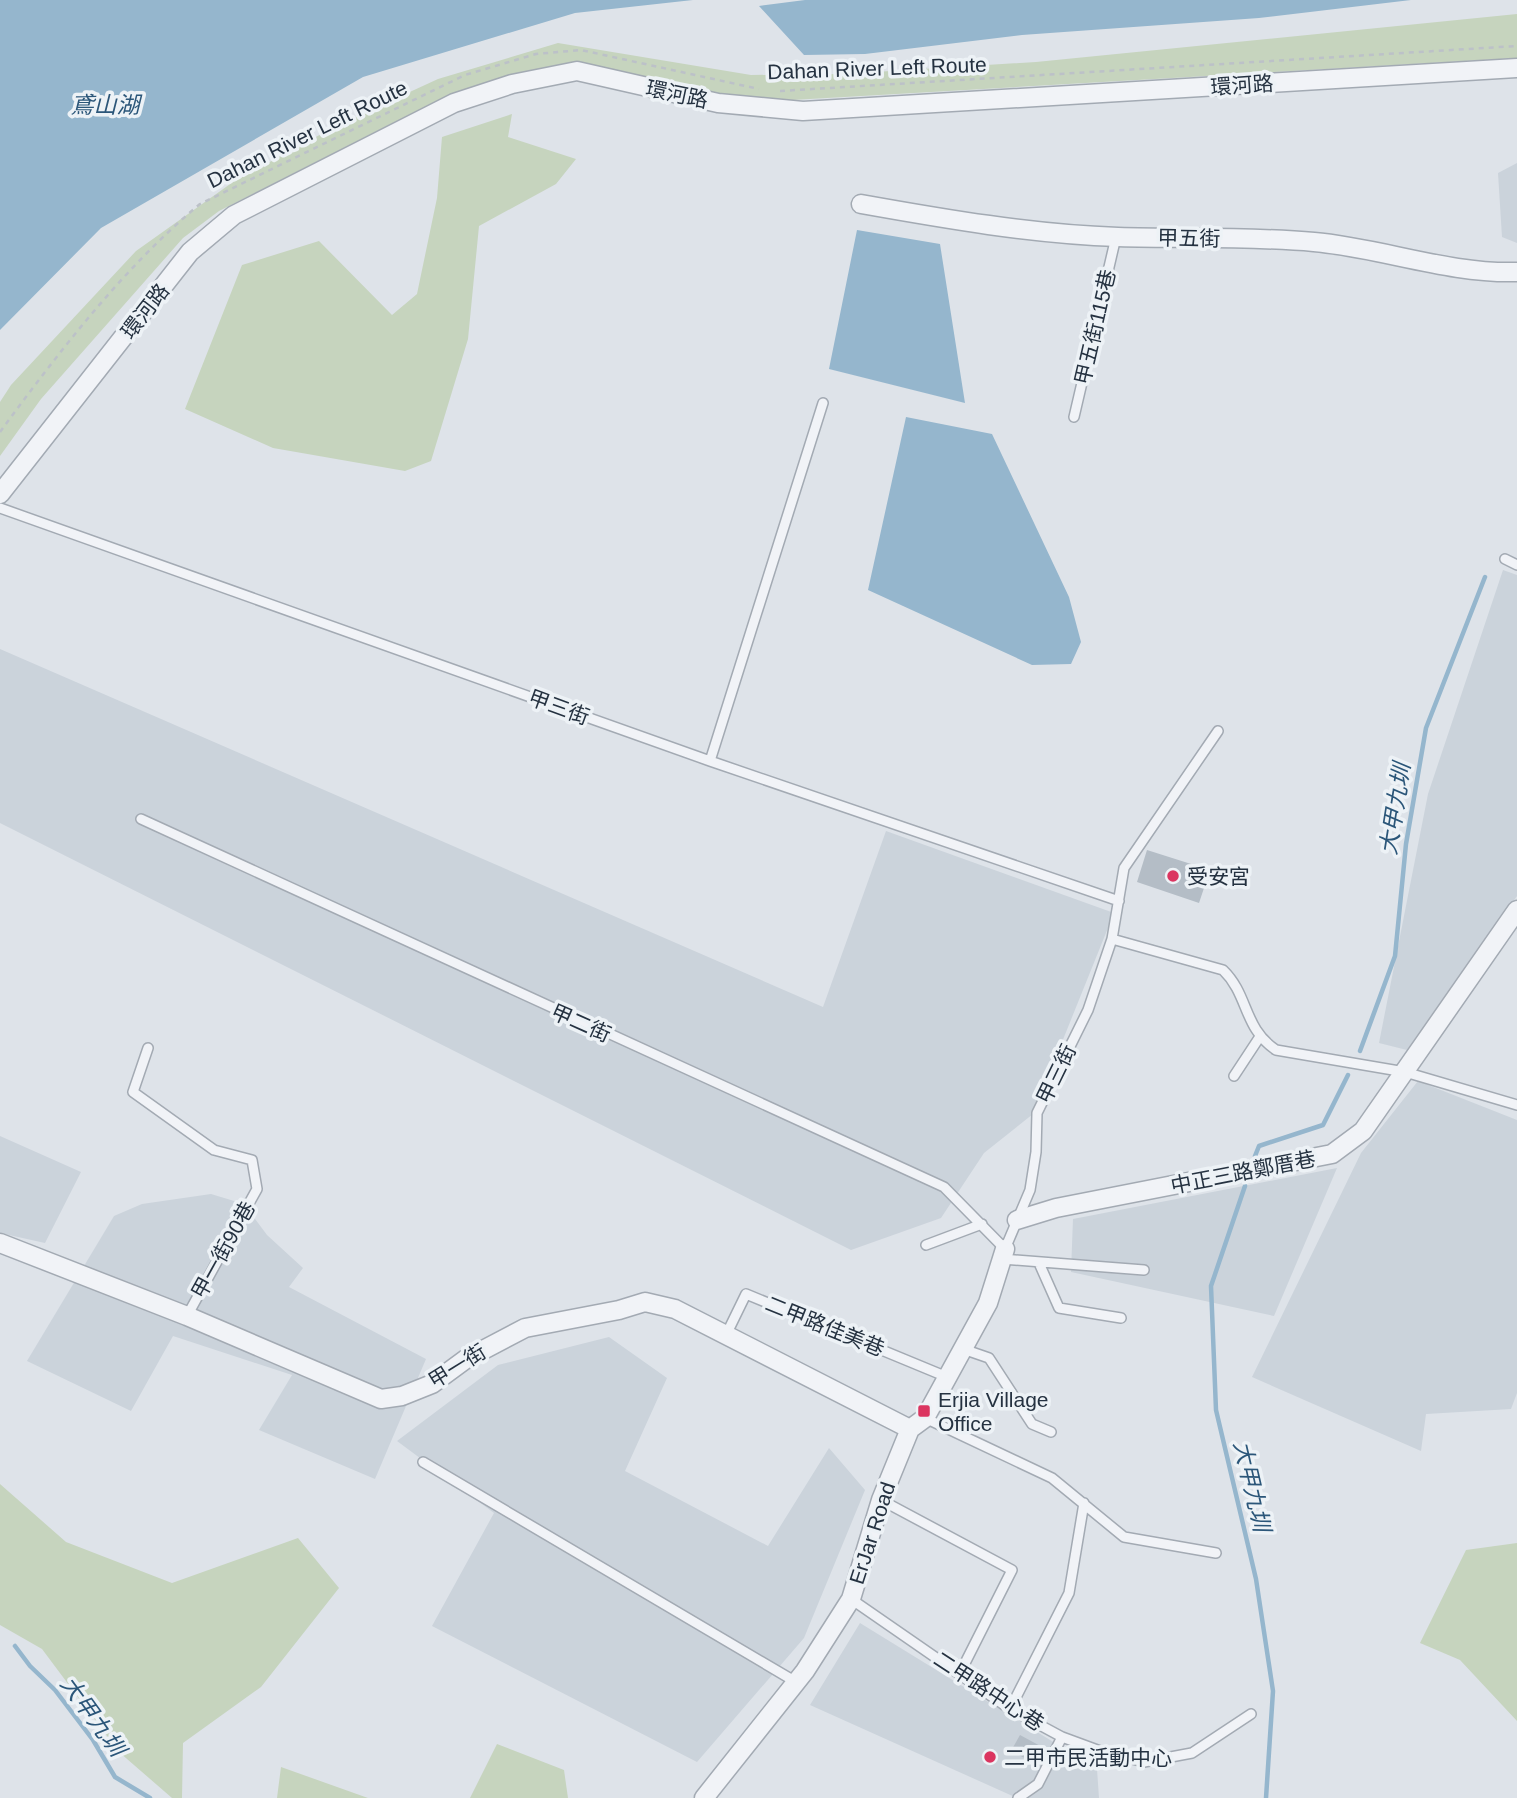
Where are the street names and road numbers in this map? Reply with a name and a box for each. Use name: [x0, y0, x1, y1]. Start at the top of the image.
street label: Dahan River Left Route: [767, 53, 987, 83]
street label: 環河路: [1210, 71, 1274, 99]
street label: Dahan River Left Route: [203, 76, 411, 192]
street label: 環河路: [644, 76, 710, 112]
street label: 甲五街: [1157, 226, 1221, 250]
street label: 甲五街115巷: [1071, 267, 1119, 387]
street label: 環河路: [117, 279, 173, 343]
street label: 甲三街: [525, 685, 593, 729]
street label: 甲二街: [548, 1000, 614, 1046]
street label: 甲三街: [1032, 1041, 1080, 1107]
street label: 中正三路鄭厝巷: [1169, 1147, 1317, 1197]
street label: 甲一街90巷: [187, 1197, 259, 1303]
street label: 二甲路佳美巷: [762, 1292, 888, 1360]
street label: 甲一街: [424, 1340, 490, 1392]
street label: ErJar Road: [845, 1479, 899, 1587]
street label: 二甲路中心巷: [930, 1647, 1048, 1735]

